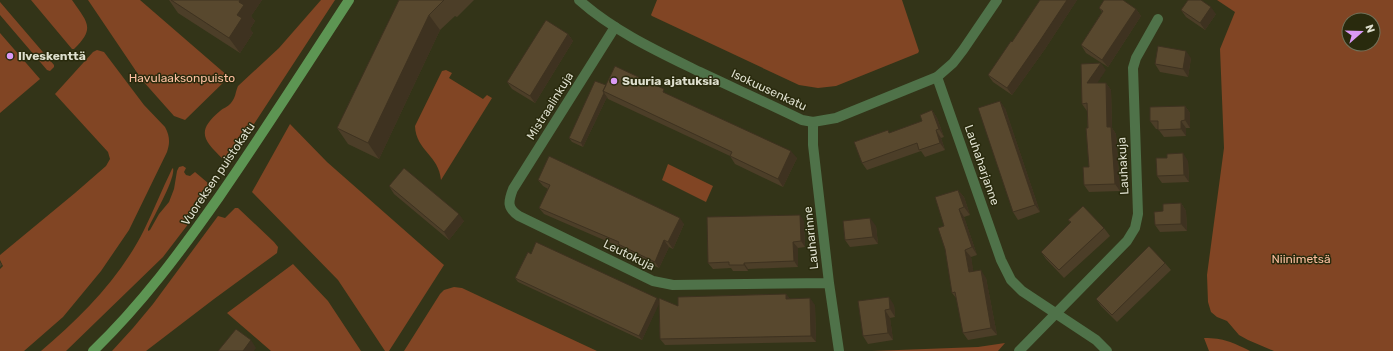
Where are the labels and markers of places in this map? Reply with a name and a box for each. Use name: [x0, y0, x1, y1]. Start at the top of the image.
place label: Ilveskenttä: [18, 49, 86, 63]
marker: Ilveskenttä: [5, 51, 15, 61]
place label: Suuria ajatuksia: [622, 74, 719, 88]
marker: Suuria ajatuksia: [609, 76, 619, 86]

